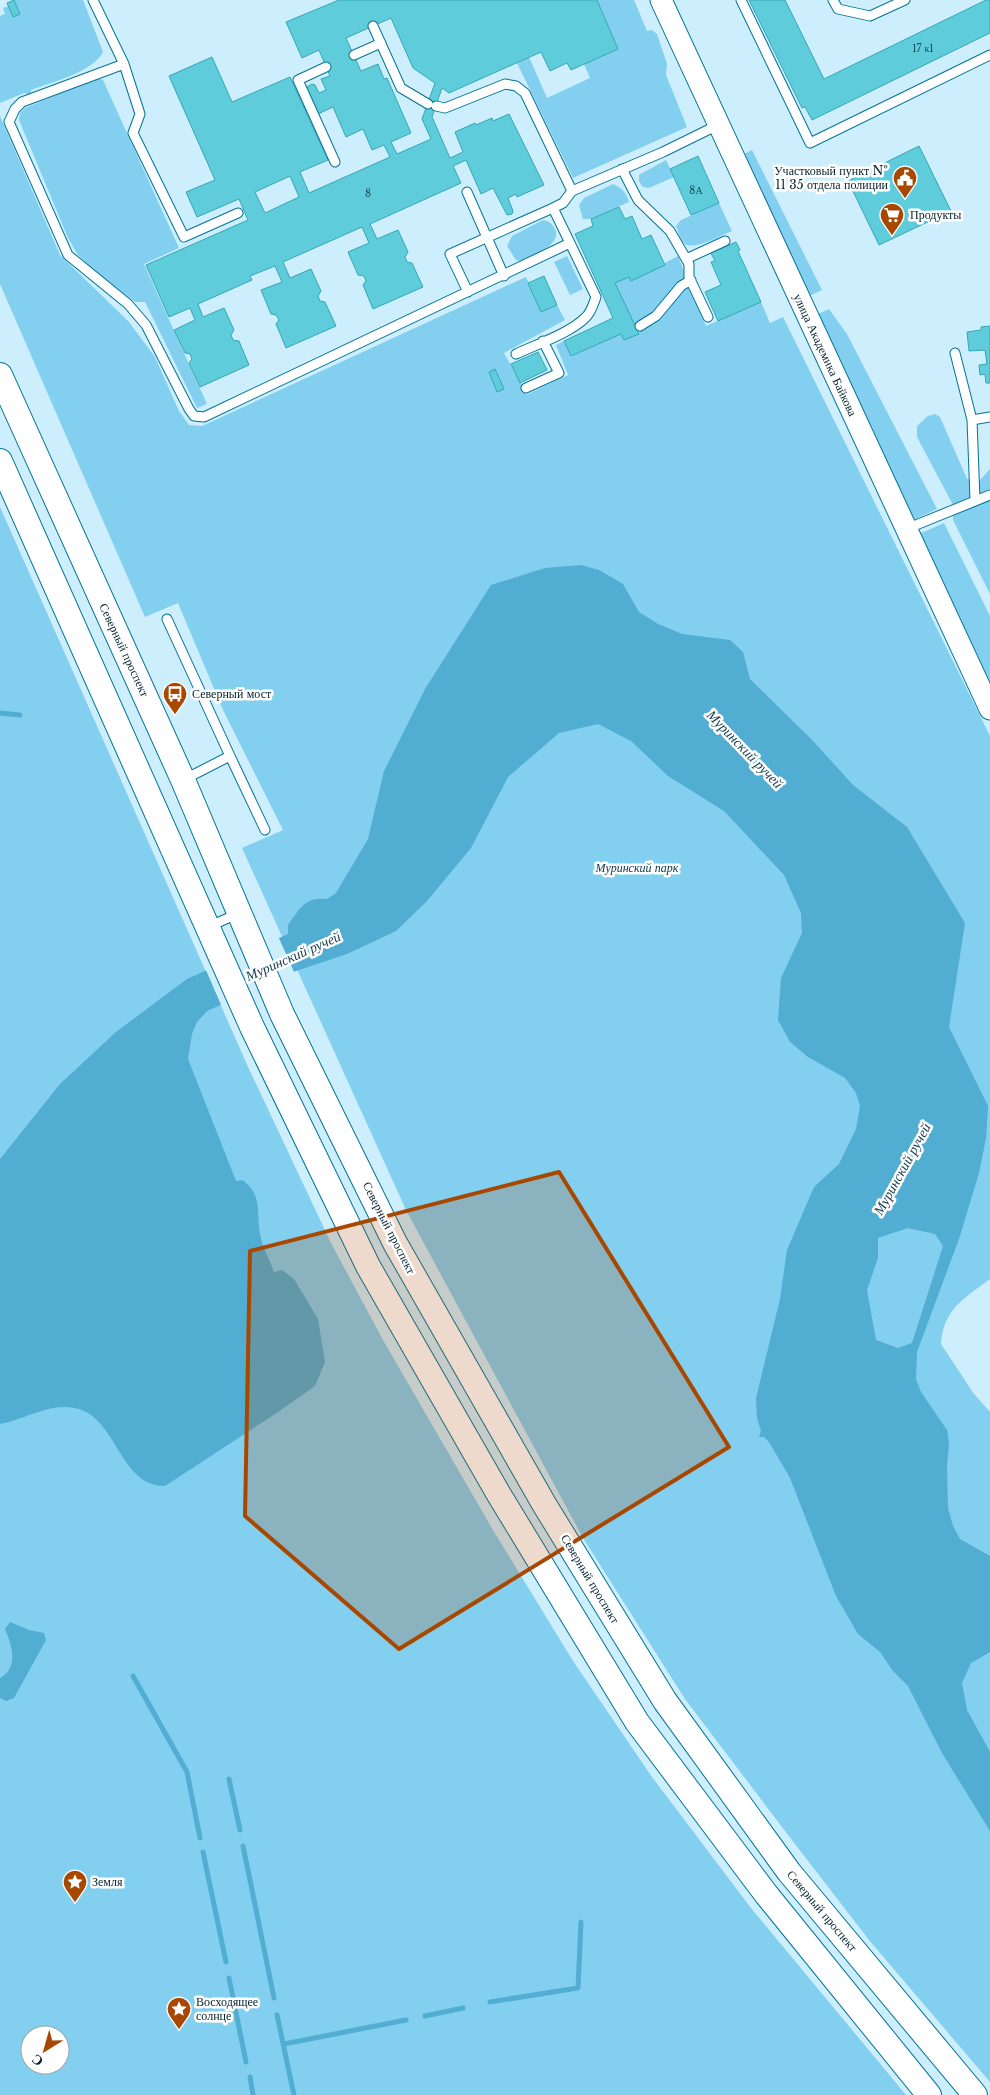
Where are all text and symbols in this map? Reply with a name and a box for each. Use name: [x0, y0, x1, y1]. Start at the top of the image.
house number: 17 к1: [912, 42, 934, 55]
place label: Участковый пункт № 11 35 отдела полиции: [774, 163, 889, 192]
public building icon: Участковый пункт № 11 35 отдела полиции: [892, 165, 918, 199]
house number: 8А: [689, 184, 703, 197]
house number: 8: [365, 187, 371, 200]
supermarket icon: Продукты: [879, 202, 905, 236]
place label: Продукты: [910, 207, 961, 222]
street label: улица Академика Байкова: [790, 291, 861, 419]
street label: Северный проспект: [96, 601, 153, 700]
bus stop icon: Северный мост: [162, 681, 188, 715]
place label: Северный мост: [192, 686, 272, 701]
water label: Муринский ручей: [702, 705, 787, 792]
park label: Муринский парк: [595, 860, 679, 875]
water label: Муринский ручей: [242, 927, 343, 985]
water label: Муринский ручей: [869, 1120, 935, 1219]
street label: Северный проспект: [360, 1179, 420, 1277]
street label: Северный проспект: [558, 1531, 623, 1627]
street label: Северный проспект: [784, 1867, 861, 1955]
place icon: Земля: [62, 1869, 88, 1903]
place label: Земля: [92, 1874, 123, 1889]
place label: Восходящее солнце: [196, 1994, 258, 2023]
place icon: Восходящее солнце: [166, 1996, 192, 2030]
north arrow: [20, 2025, 70, 2075]
text: С: [28, 2050, 47, 2071]

